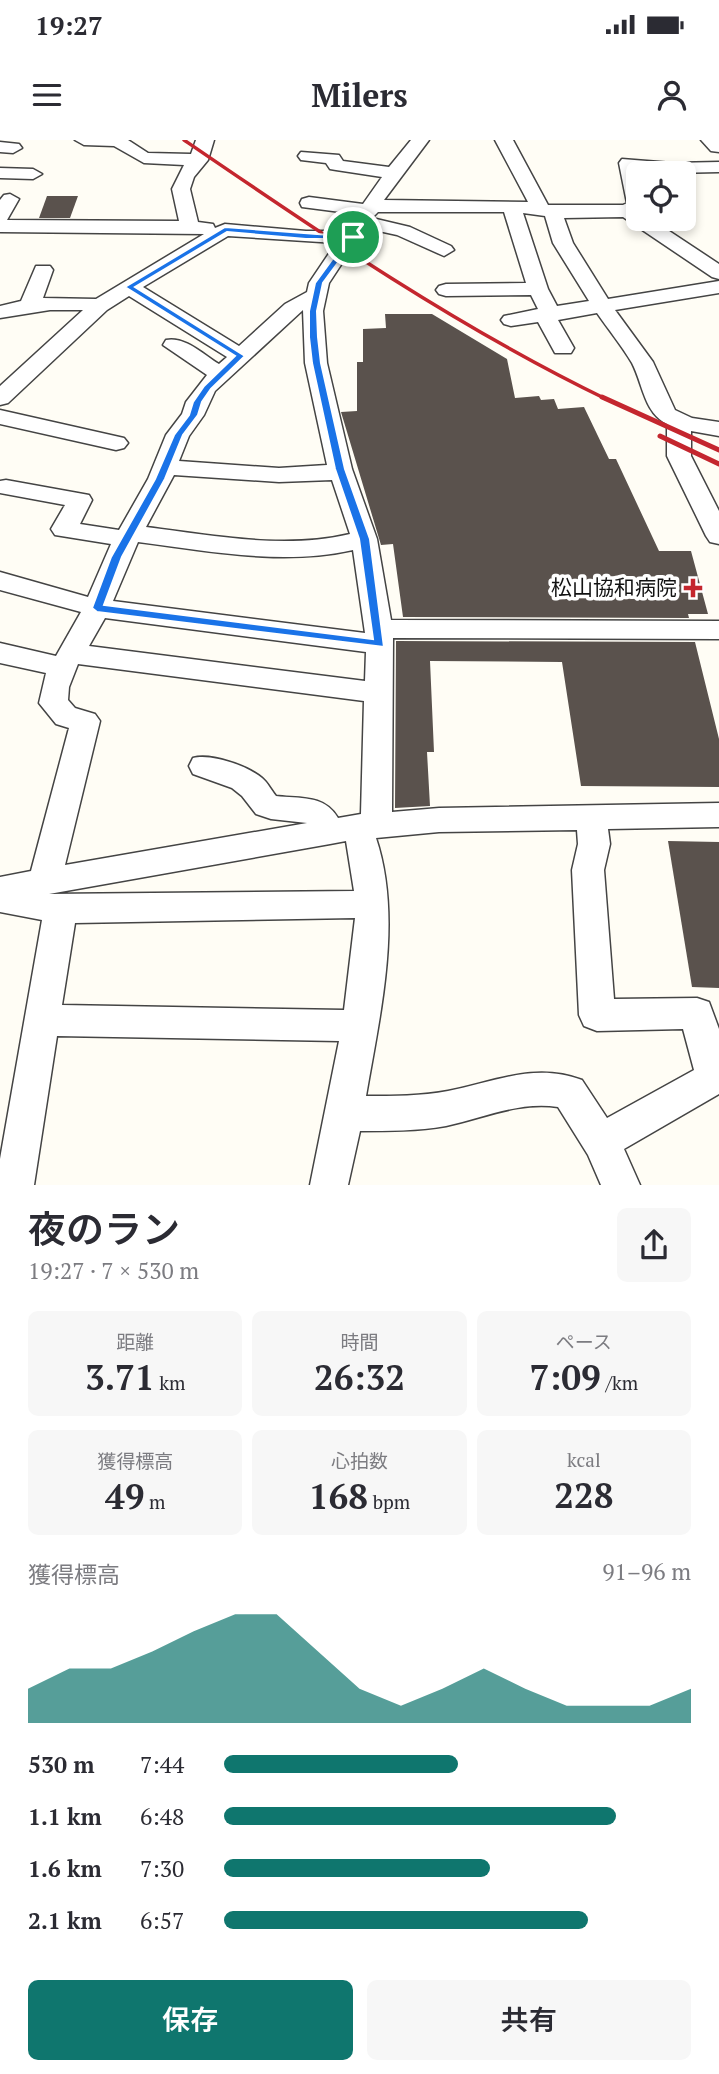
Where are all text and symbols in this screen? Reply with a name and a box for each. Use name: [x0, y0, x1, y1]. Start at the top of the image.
text: 19:27: [35, 8, 103, 42]
text: Milers: [311, 74, 408, 116]
icon: menu: [28, 76, 66, 114]
icon: person: [653, 76, 691, 114]
map controls: [626, 161, 696, 231]
button: locate: [626, 161, 696, 231]
pin: [323, 207, 383, 267]
icon: arrive: [334, 218, 372, 256]
place label: 松山協和病院: [551, 573, 677, 601]
marker: 松山協和病院: [683, 578, 703, 598]
text: 夜のラン: [28, 1204, 180, 1254]
button: share: [617, 1208, 691, 1282]
text: 19:27 · 7 × 530 m: [28, 1255, 199, 1286]
text: 距離: [116, 1329, 154, 1354]
text: 時間: [340, 1329, 379, 1354]
text: ペース: [556, 1329, 612, 1354]
text: 3.71: [85, 1354, 155, 1400]
text: 26:32: [314, 1354, 405, 1400]
text: 7:09: [529, 1354, 601, 1400]
text: km: [155, 1370, 185, 1395]
text: /km: [601, 1370, 638, 1395]
text: kcal: [567, 1447, 601, 1472]
text: 獲得標高: [97, 1448, 173, 1473]
text: 心拍数: [331, 1448, 388, 1473]
text: 228: [554, 1472, 613, 1518]
text: 49: [105, 1473, 144, 1519]
text: 168: [309, 1473, 368, 1519]
text: m: [144, 1489, 165, 1514]
text: bpm: [368, 1489, 410, 1514]
text: 91–96 m: [602, 1556, 691, 1587]
text: 獲得標高: [28, 1559, 120, 1590]
text: 530 m: [28, 1749, 94, 1780]
text: 7:44: [140, 1749, 184, 1780]
text: 1.1 km: [28, 1801, 102, 1832]
text: 6:48: [140, 1801, 184, 1832]
text: 1.6 km: [28, 1853, 102, 1884]
text: 7:30: [140, 1853, 184, 1884]
text: 2.1 km: [28, 1905, 102, 1936]
text: 6:57: [140, 1905, 184, 1936]
button: 保存: [28, 1980, 353, 2060]
button: 共有: [367, 1980, 691, 2060]

